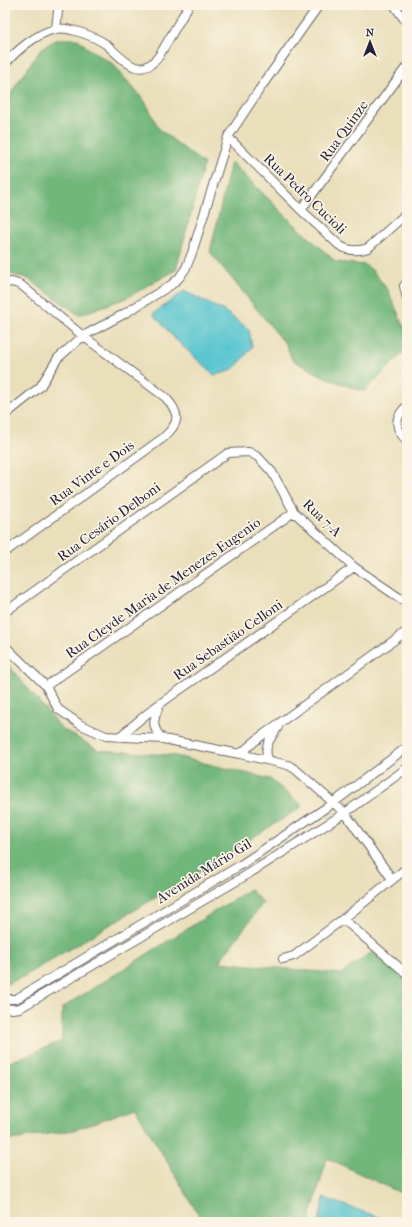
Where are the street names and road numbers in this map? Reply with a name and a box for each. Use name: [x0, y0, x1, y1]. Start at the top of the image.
street label: Rua Quinze: [316, 97, 372, 165]
street label: Rua Pedro Cucioli: [260, 150, 350, 238]
street label: Rua Vinte e Dois: [46, 437, 138, 509]
street label: Rua Cesário Delboni: [54, 479, 164, 565]
street label: Rua 7-A: [299, 496, 345, 541]
street label: Rua Cleyde Maria de Menezes Eugenio: [62, 514, 264, 662]
street label: Rua Sebastião Celloni: [170, 596, 286, 684]
street label: Avenida Mário Gil: [152, 835, 255, 908]

